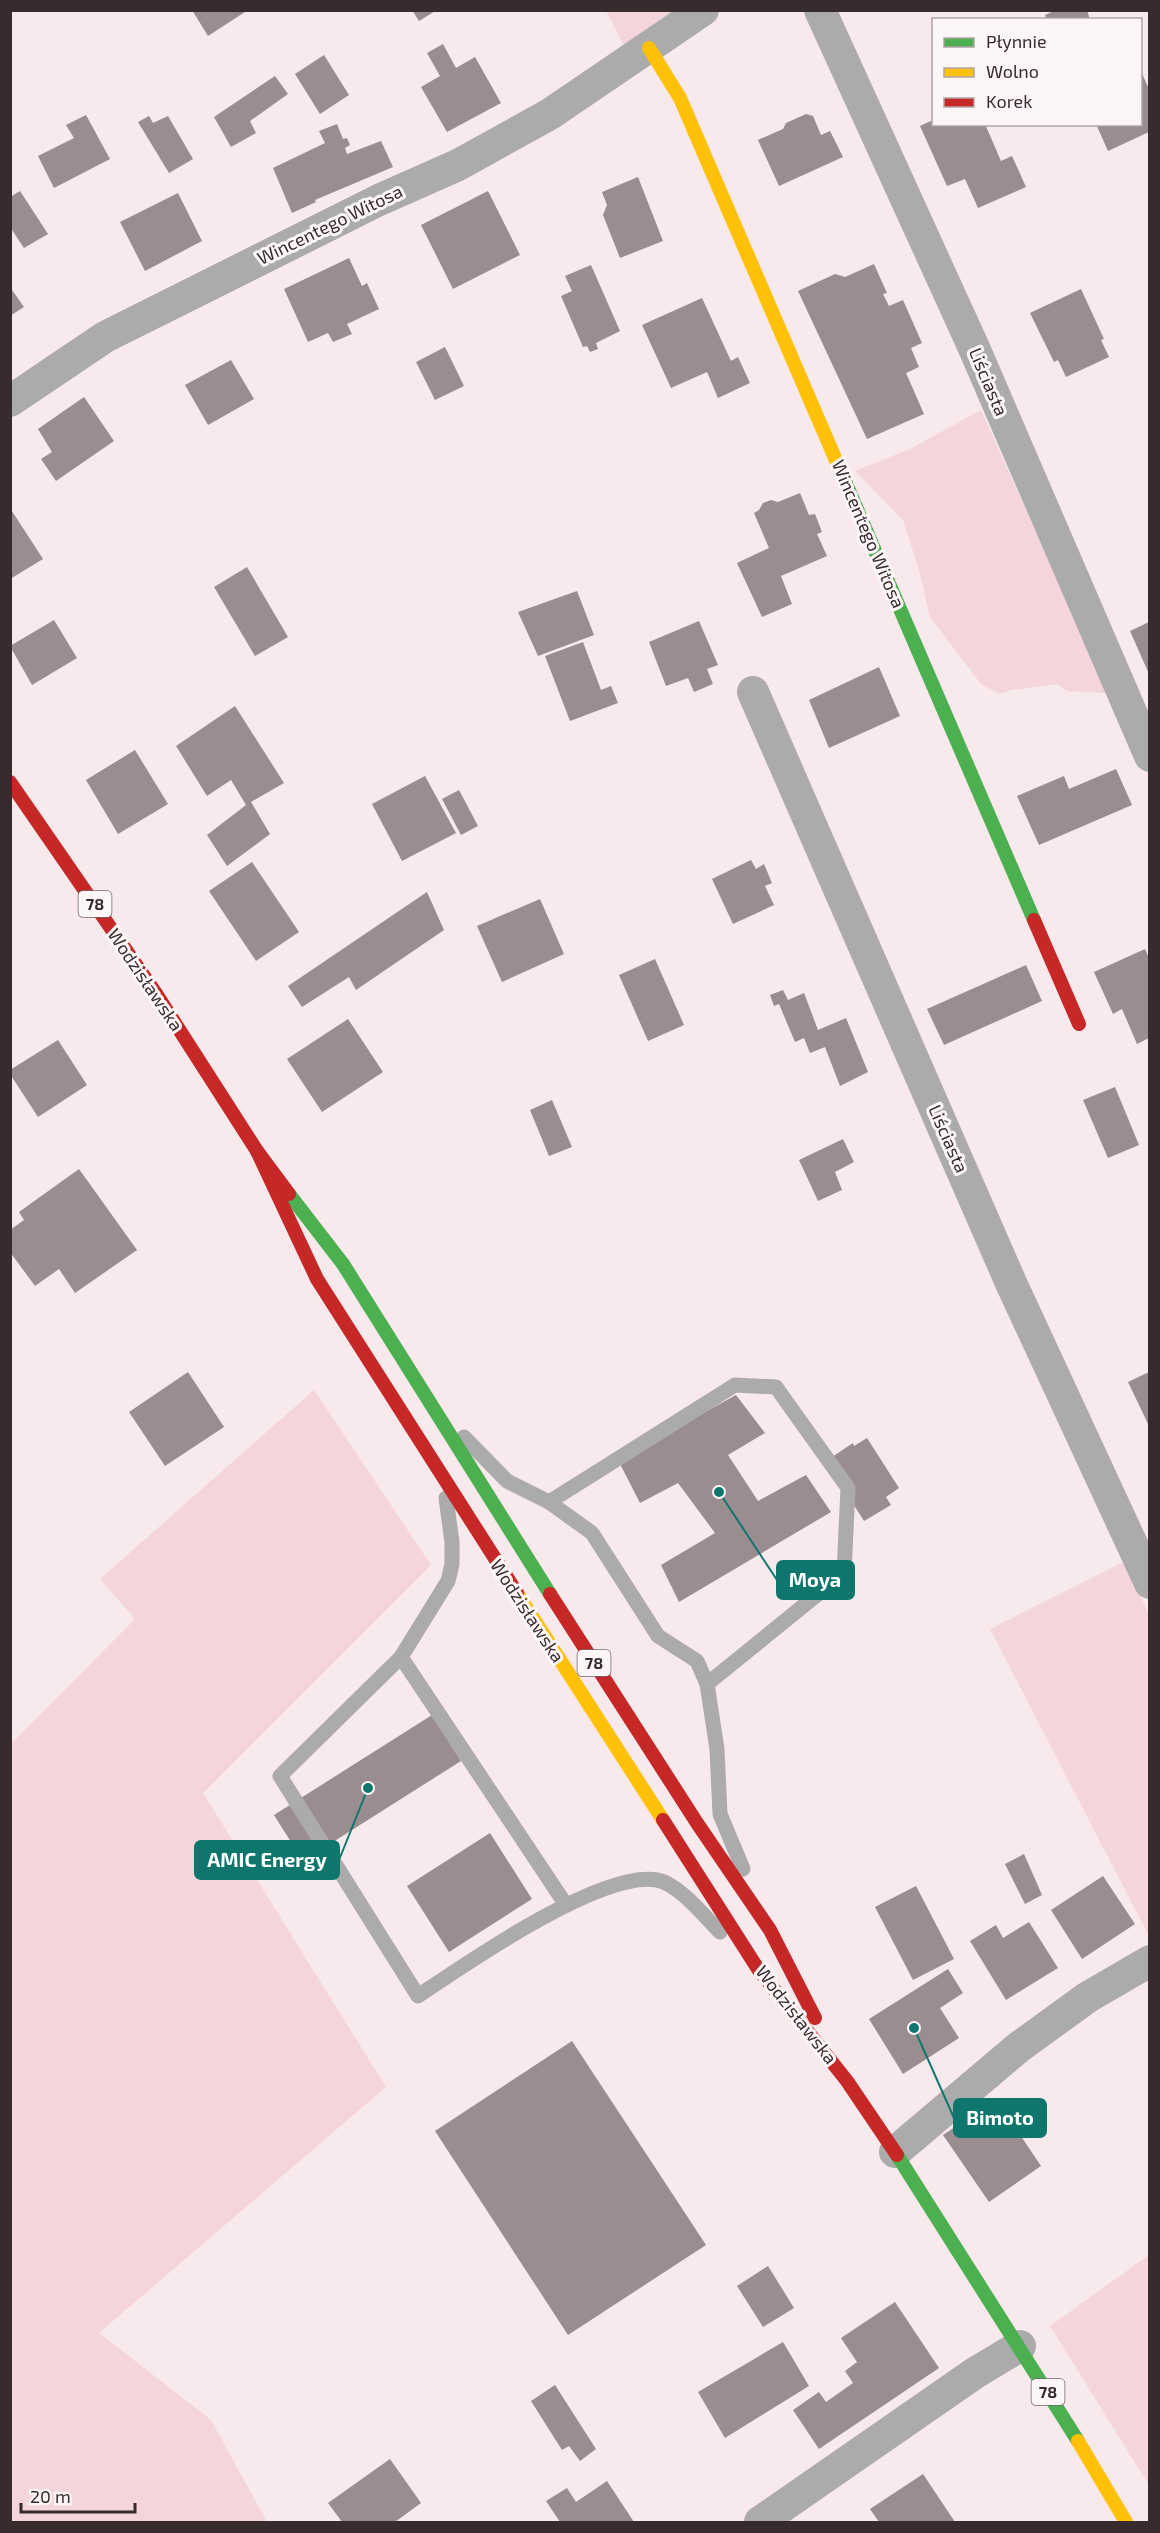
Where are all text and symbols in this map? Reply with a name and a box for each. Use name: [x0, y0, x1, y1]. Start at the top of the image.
legend: [932, 18, 1142, 126]
text: Płynnie: [986, 30, 1047, 52]
text: Wolno: [986, 60, 1039, 82]
text: Korek: [986, 90, 1032, 112]
street label: Wincentego Witosa: [253, 179, 406, 269]
street label: Liściasta: [965, 344, 1013, 419]
street label: Wincentego Witosa: [828, 456, 910, 611]
road number: 78: [78, 891, 112, 917]
street label: Wodzisławska: [103, 924, 188, 1035]
street label: Liściasta: [924, 1101, 974, 1176]
street label: Wodzisławska: [486, 1555, 569, 1666]
callout: Moya: [777, 1561, 854, 1599]
text: Moya: [789, 1567, 841, 1592]
road number: 78: [578, 1650, 610, 1676]
callout: AMIC Energy: [195, 1841, 339, 1879]
text: AMIC Energy: [207, 1847, 327, 1872]
street label: Wodzisławska: [752, 1961, 842, 2068]
callout: Bimoto: [954, 2099, 1046, 2137]
text: Bimoto: [966, 2105, 1034, 2129]
road number: 78: [1032, 2379, 1064, 2405]
scale bar: [21, 2476, 135, 2514]
text: 20 m: [30, 2485, 71, 2507]

